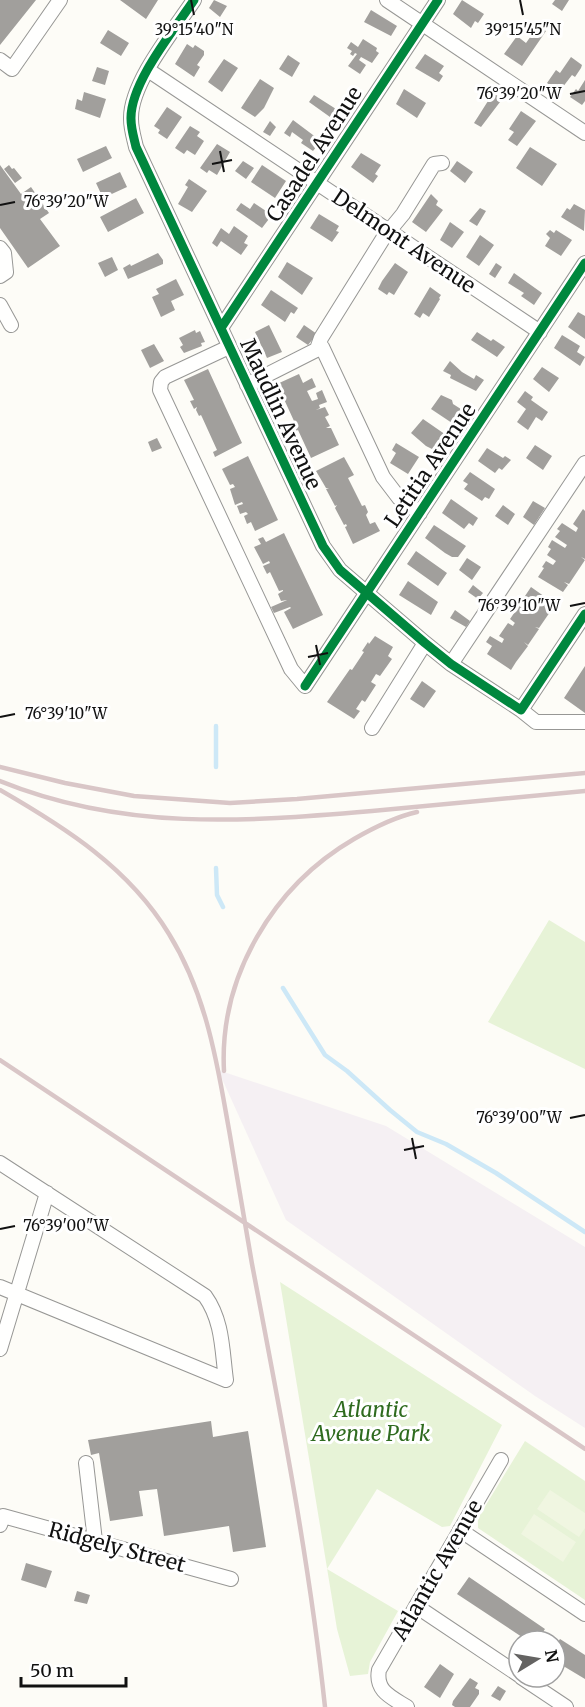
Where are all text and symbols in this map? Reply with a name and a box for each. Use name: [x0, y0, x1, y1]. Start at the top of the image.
text: 39°15'40"N: [155, 20, 234, 39]
text: 39°15'45"N: [485, 20, 562, 39]
street label: Casadel Avenue: [260, 81, 368, 227]
text: 76°39'20"W: [477, 84, 562, 103]
street label: Delmont Avenue: [327, 183, 481, 299]
text: 76°39'20"W: [24, 192, 109, 211]
street label: Maudlin Avenue: [234, 334, 328, 494]
street label: Letitia Avenue: [378, 398, 482, 532]
text: 76°39'10"W: [478, 596, 561, 615]
text: 76°39'10"W: [25, 704, 108, 723]
text: 76°39'00"W: [476, 1108, 563, 1127]
text: 76°39'00"W: [23, 1216, 110, 1235]
park label: Atlantic Avenue Park: [310, 1396, 431, 1447]
street label: Atlantic Avenue: [385, 1495, 488, 1646]
street label: Ridgely Street: [46, 1516, 188, 1578]
north arrow: [507, 1629, 567, 1689]
text: N: [541, 1648, 563, 1665]
scale bar: [21, 1650, 126, 1688]
text: 50 m: [30, 1659, 74, 1682]

